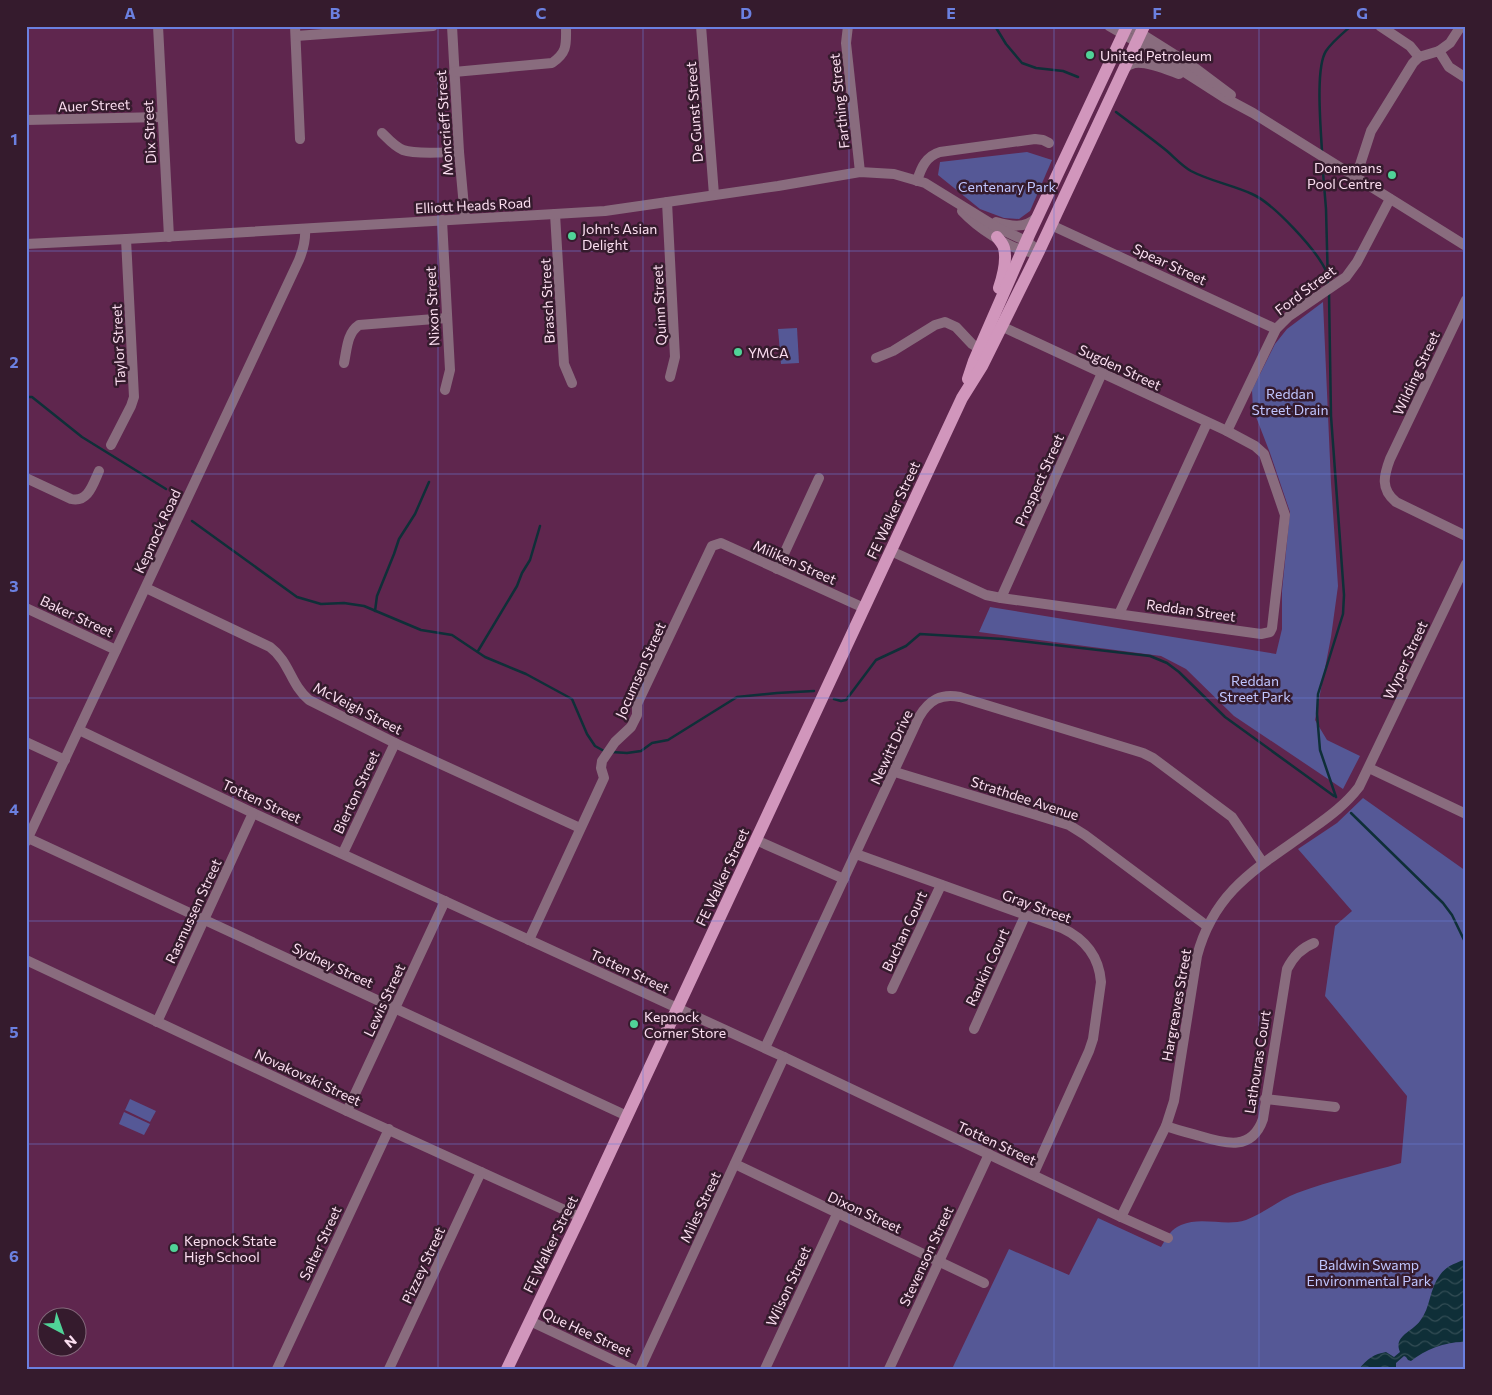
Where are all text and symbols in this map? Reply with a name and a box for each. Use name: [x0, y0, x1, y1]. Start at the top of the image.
text: A: [124, 3, 136, 22]
text: B: [330, 3, 341, 22]
text: C: [536, 3, 547, 22]
text: D: [740, 3, 752, 22]
text: E: [946, 3, 956, 22]
text: F: [1152, 3, 1162, 22]
text: G: [1356, 3, 1368, 22]
place label: United Petroleum: [1100, 47, 1212, 64]
marker: United Petroleum: [1084, 49, 1096, 61]
street label: Farthing Street: [826, 52, 852, 150]
street label: De Gunst Street: [682, 61, 706, 163]
street label: Moncrieff Street: [432, 69, 456, 177]
street label: Auer Street: [57, 95, 131, 115]
street label: Dix Street: [139, 100, 159, 164]
text: 1: [10, 129, 18, 148]
place label: Donemans Pool Centre: [1307, 159, 1382, 192]
marker: Donemans Pool Centre: [1386, 169, 1398, 181]
park label: Centenary Park: [958, 178, 1056, 195]
street label: Elliott Heads Road: [414, 193, 532, 217]
place label: John's Asian Delight: [582, 220, 657, 253]
marker: John's Asian Delight: [566, 230, 578, 242]
street label: Spear Street: [1131, 240, 1210, 289]
street label: Brasch Street: [536, 258, 558, 344]
street label: Ford Street: [1271, 261, 1339, 318]
street label: Quinn Street: [648, 264, 670, 346]
street label: Nixon Street: [421, 265, 443, 346]
street label: Taylor Street: [107, 303, 129, 386]
street label: Wilding Street: [1389, 328, 1443, 418]
street label: Sugden Street: [1076, 340, 1164, 394]
place label: YMCA: [748, 344, 789, 361]
marker: YMCA: [732, 346, 744, 358]
text: 2: [9, 352, 19, 371]
park label: Reddan Street Drain: [1252, 385, 1328, 418]
street label: Prospect Street: [1011, 431, 1067, 529]
street label: FE Walker Street: [863, 458, 923, 562]
street label: Kepnock Road: [130, 486, 184, 576]
street label: Miliken Street: [751, 536, 839, 588]
text: 3: [9, 576, 19, 595]
street label: Baker Street: [38, 592, 117, 640]
street label: Reddan Street: [1145, 595, 1237, 625]
street label: Wyper Street: [1379, 618, 1431, 702]
street label: Jocumsen Street: [611, 619, 669, 721]
park label: Reddan Street Park: [1219, 672, 1291, 705]
street label: McVeigh Street: [311, 678, 406, 738]
street label: Newitt Drive: [866, 707, 916, 787]
street label: Bierton Street: [329, 747, 383, 836]
street label: Strathdee Avenue: [969, 773, 1081, 823]
street label: Totten Street: [220, 775, 304, 827]
text: 4: [9, 799, 19, 818]
street label: FE Walker Street: [692, 825, 752, 929]
street label: Rasmussen Street: [161, 856, 225, 966]
street label: Gray Street: [1000, 886, 1074, 926]
street label: Buchan Court: [878, 888, 930, 974]
street label: Rankin Court: [962, 925, 1012, 1009]
street label: Sydney Street: [290, 939, 377, 991]
street label: Totten Street: [588, 945, 672, 997]
street label: Hargreaves Street: [1158, 947, 1194, 1063]
street label: Lewis Street: [360, 961, 408, 1039]
place label: Kepnock Corner Store: [644, 1008, 726, 1041]
street label: Lathouras Court: [1240, 1009, 1274, 1115]
marker: Kepnock Corner Store: [628, 1018, 640, 1030]
text: 5: [9, 1022, 19, 1041]
street label: Novakovski Street: [252, 1045, 364, 1109]
street label: Totten Street: [955, 1117, 1039, 1169]
street label: Miles Street: [676, 1168, 724, 1245]
street label: Dixon Street: [825, 1187, 905, 1237]
street label: FE Walker Street: [519, 1192, 581, 1295]
street label: Salter Street: [295, 1203, 345, 1283]
street label: Stevenson Street: [895, 1203, 957, 1309]
street label: Pizzey Street: [398, 1224, 448, 1306]
place label: Kepnock State High School: [184, 1232, 276, 1265]
marker: Kepnock State High School: [168, 1242, 180, 1254]
street label: Wilson Street: [762, 1243, 814, 1329]
text: 6: [9, 1246, 19, 1265]
park label: Baldwin Swamp Environmental Park: [1307, 1256, 1432, 1289]
street label: Que Hee Street: [540, 1304, 635, 1360]
north arrow: [38, 1308, 88, 1358]
text: N: [61, 1332, 80, 1352]

